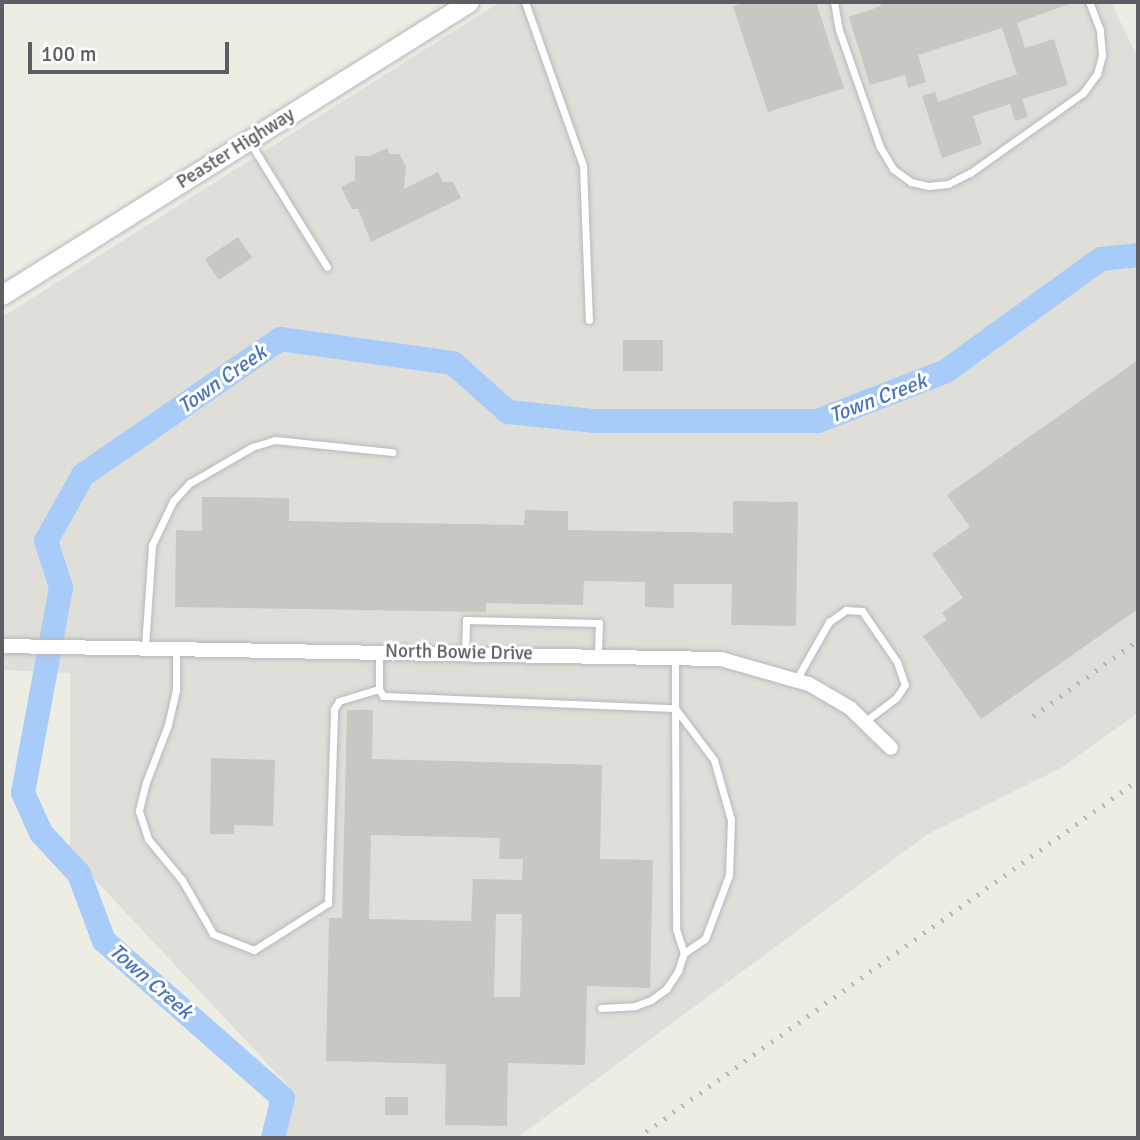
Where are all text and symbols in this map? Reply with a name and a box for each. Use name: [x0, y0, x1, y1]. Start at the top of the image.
scale bar: [32, 28, 233, 72]
text: 100 m: [41, 41, 96, 67]
street label: Peaster Highway: [173, 104, 299, 194]
water label: Town Creek: [173, 339, 271, 419]
water label: Town Creek: [826, 368, 930, 428]
street label: North Bowie Drive: [385, 640, 533, 666]
water label: Town Creek: [104, 938, 198, 1024]

